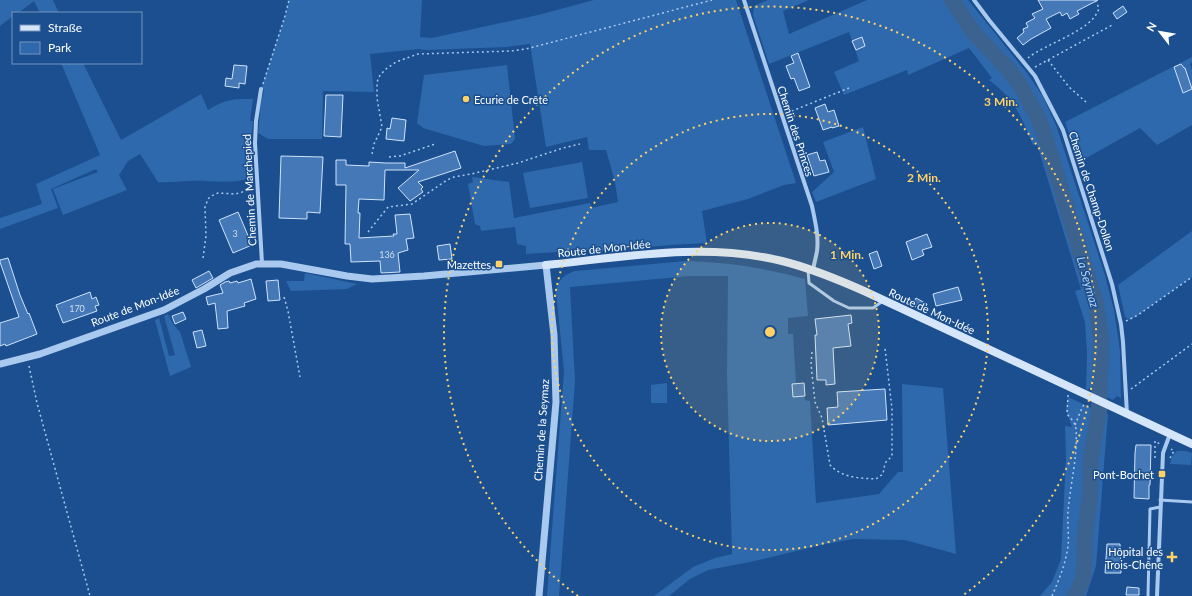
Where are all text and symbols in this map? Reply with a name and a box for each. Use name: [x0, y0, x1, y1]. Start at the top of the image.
legend: [12, 12, 142, 64]
north arrow: [1140, 12, 1180, 52]
text: Straße: [48, 20, 82, 35]
text: N: [1143, 20, 1159, 34]
text: Park: [48, 40, 72, 55]
street label: Chemin des Princes: [775, 84, 817, 178]
place label: Ecurie de Crête: [474, 93, 548, 106]
marker: Ecurie de Crête: [461, 94, 471, 104]
text: 3 Min.: [984, 94, 1018, 109]
street label: Chemin de Champ-Dollon: [1066, 130, 1118, 252]
street label: Chemin de Marchepied: [240, 134, 258, 246]
text: 2 Min.: [907, 170, 941, 185]
house number: 3: [232, 228, 238, 239]
street label: Route de Mon-Idée: [557, 237, 651, 259]
text: 1 Min.: [830, 247, 864, 262]
house number: 136: [379, 249, 395, 260]
water label: La Seymaz: [1074, 255, 1103, 310]
place label: Mazettes: [447, 258, 491, 271]
marker: Mazettes: [494, 259, 504, 269]
street label: Route de Mon-Idée: [89, 283, 181, 329]
street label: Route de Mon-Idée: [887, 285, 977, 337]
house number: 170: [69, 303, 85, 314]
centre of rings: [763, 325, 777, 339]
street label: Chemin de la Seymaz: [531, 378, 551, 482]
place label: Pont-Bochet: [1093, 468, 1154, 481]
marker: Pont-Bochet: [1157, 469, 1167, 479]
place label: Hôpital des Trois-Chêne: [1105, 545, 1163, 571]
marker: Hôpital des Trois-Chêne: [1166, 551, 1178, 563]

